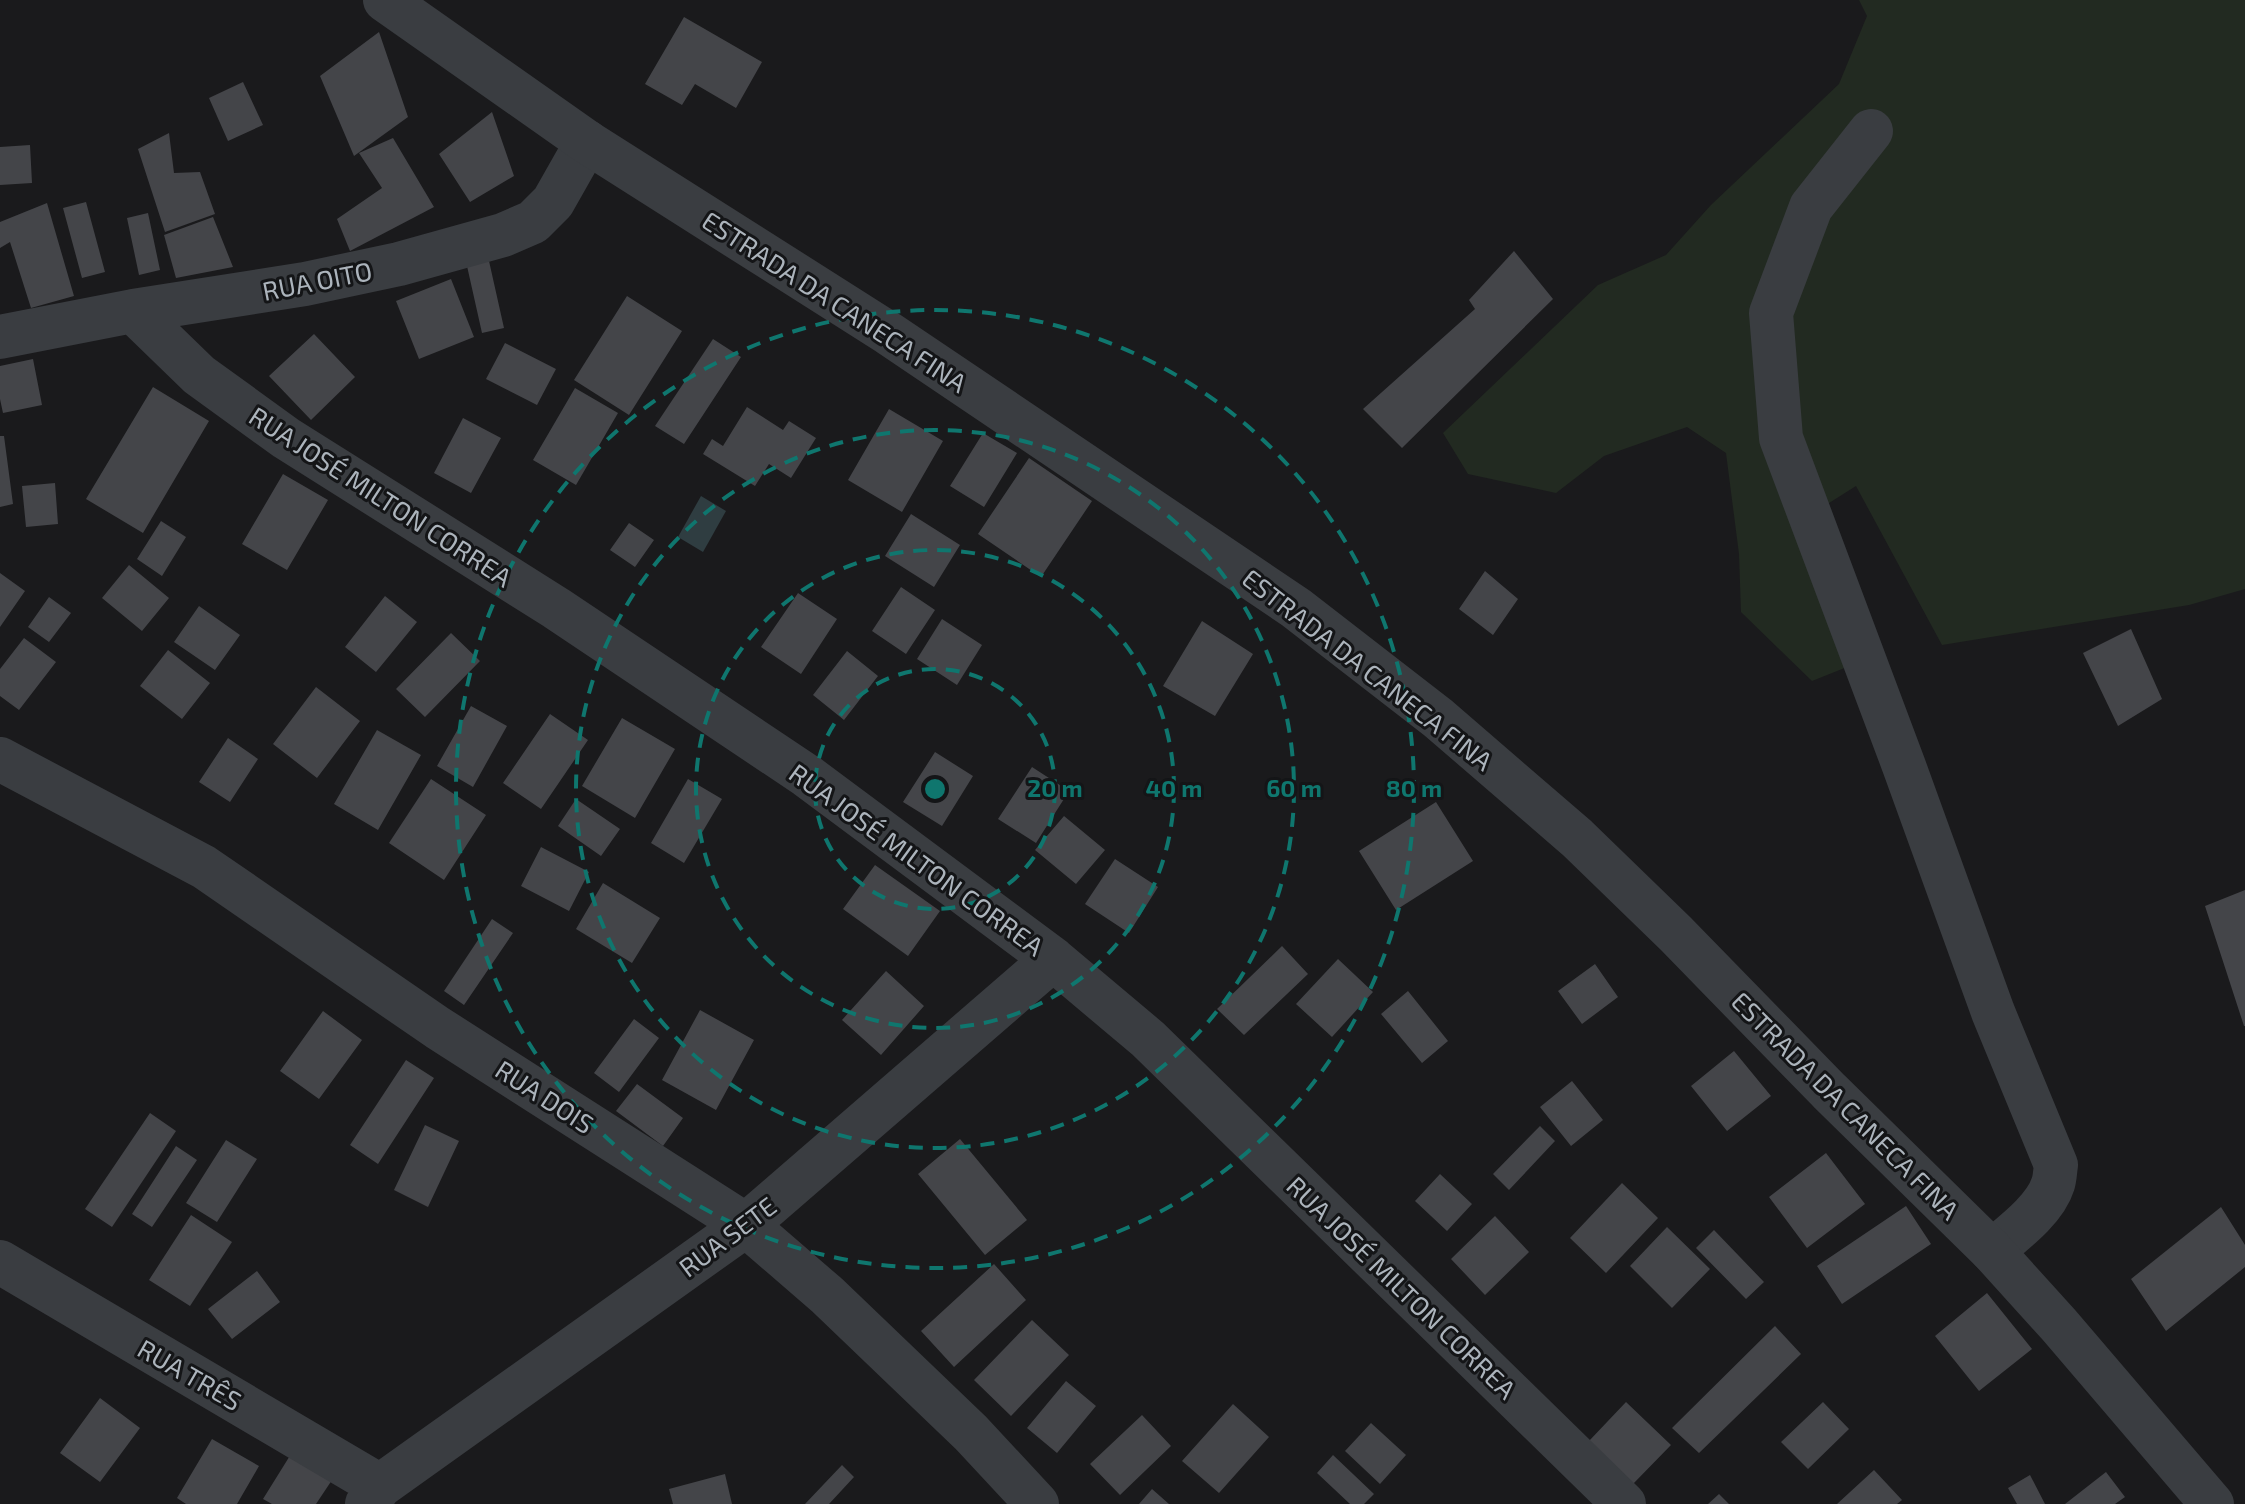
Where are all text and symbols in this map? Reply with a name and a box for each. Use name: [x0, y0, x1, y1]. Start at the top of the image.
street label: ESTRADA DA CANECA FINA: [697, 204, 973, 398]
street label: RUA OITO: [260, 254, 374, 306]
street label: RUA JOSÉ MILTON CORREA: [244, 400, 518, 592]
street label: ESTRADA DA CANECA FINA: [1237, 562, 1499, 776]
street label: RUA JOSÉ MILTON CORREA: [784, 756, 1050, 962]
text: 20 m: [1027, 773, 1083, 802]
text: 40 m: [1146, 773, 1202, 802]
text: 60 m: [1266, 773, 1322, 802]
text: 80 m: [1386, 773, 1442, 802]
centre of rings: [921, 775, 949, 803]
street label: ESTRADA DA CANECA FINA: [1726, 985, 1966, 1225]
street label: RUA DOIS: [490, 1053, 600, 1139]
street label: RUA JOSÉ MILTON CORREA: [1281, 1169, 1523, 1405]
street label: RUA SETE: [672, 1189, 782, 1283]
street label: RUA TRÊS: [133, 1332, 247, 1416]

